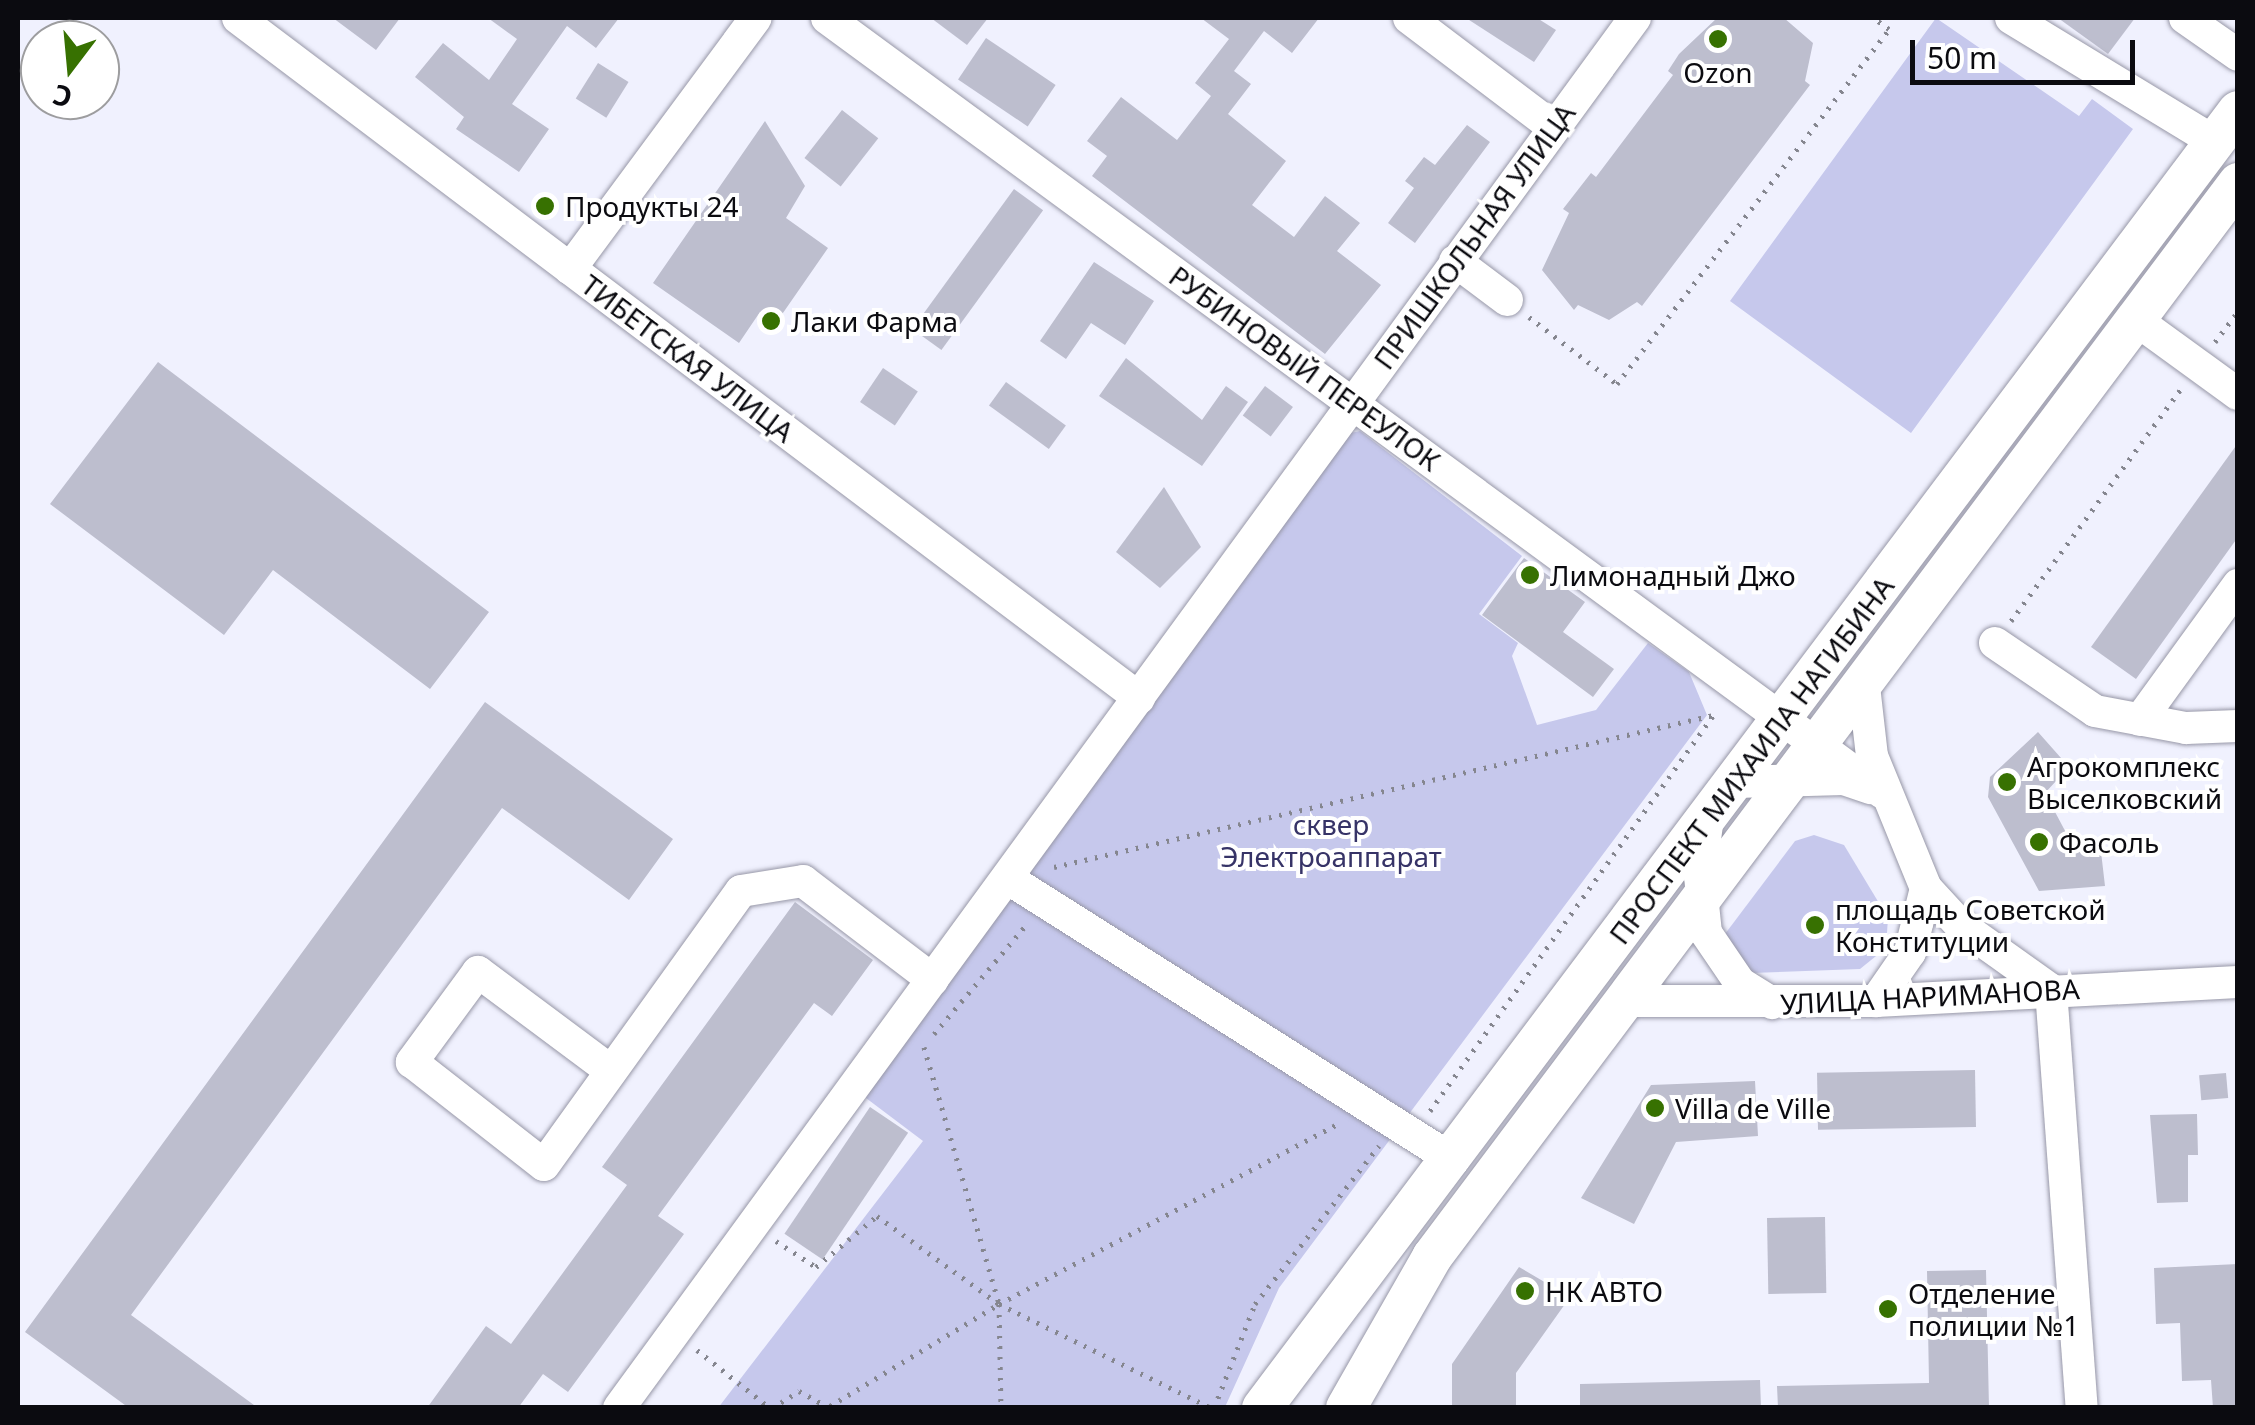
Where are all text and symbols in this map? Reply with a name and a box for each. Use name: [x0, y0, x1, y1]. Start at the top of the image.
north arrow: [20, 20, 120, 120]
scale bar: [1915, 20, 2140, 82]
marker: Ozon: [1707, 28, 1729, 50]
text: 50 m: [1927, 37, 1997, 78]
place label: Ozon: [1683, 55, 1753, 89]
text: С: [48, 76, 76, 118]
street label: ПРИШКОЛЬНАЯ УЛИЦА: [1366, 97, 1582, 375]
place label: Продукты 24: [565, 189, 739, 223]
marker: Продукты 24: [534, 195, 556, 217]
street label: РУБИНОВЫЙ ПЕРЕУЛОК: [1163, 259, 1447, 477]
street label: ТИБЕТСКАЯ УЛИЦА: [575, 267, 801, 449]
place label: Лаки Фарма: [791, 304, 958, 338]
marker: Лаки Фарма: [760, 310, 782, 332]
place label: Лимонадный Джо: [1550, 558, 1796, 592]
marker: Лимонадный Джо: [1519, 564, 1541, 586]
street label: ПРОСПЕКТ МИХАИЛА НАГИБИНА: [1602, 570, 1900, 950]
place label: Агрокомплекс Выселковский: [2027, 749, 2222, 815]
marker: Агрокомплекс Выселковский: [1996, 771, 2018, 793]
park label: cквер Электроаппарат: [1220, 807, 1442, 873]
place label: Фасоль: [2059, 825, 2159, 859]
marker: Фасоль: [2028, 831, 2050, 853]
place label: площадь Советской Конституции: [1835, 892, 2106, 958]
marker: площадь Советской Конституции: [1804, 914, 1826, 936]
street label: УЛИЦА НАРИМАНОВА: [1780, 971, 2080, 1021]
place label: Villa de Ville: [1675, 1091, 1831, 1125]
marker: Villa de Ville: [1644, 1097, 1666, 1119]
place label: НК АВТО: [1545, 1274, 1663, 1308]
place label: Отделение полиции №1: [1908, 1276, 2079, 1342]
marker: НК АВТО: [1514, 1280, 1536, 1302]
marker: Отделение полиции №1: [1877, 1298, 1899, 1320]

